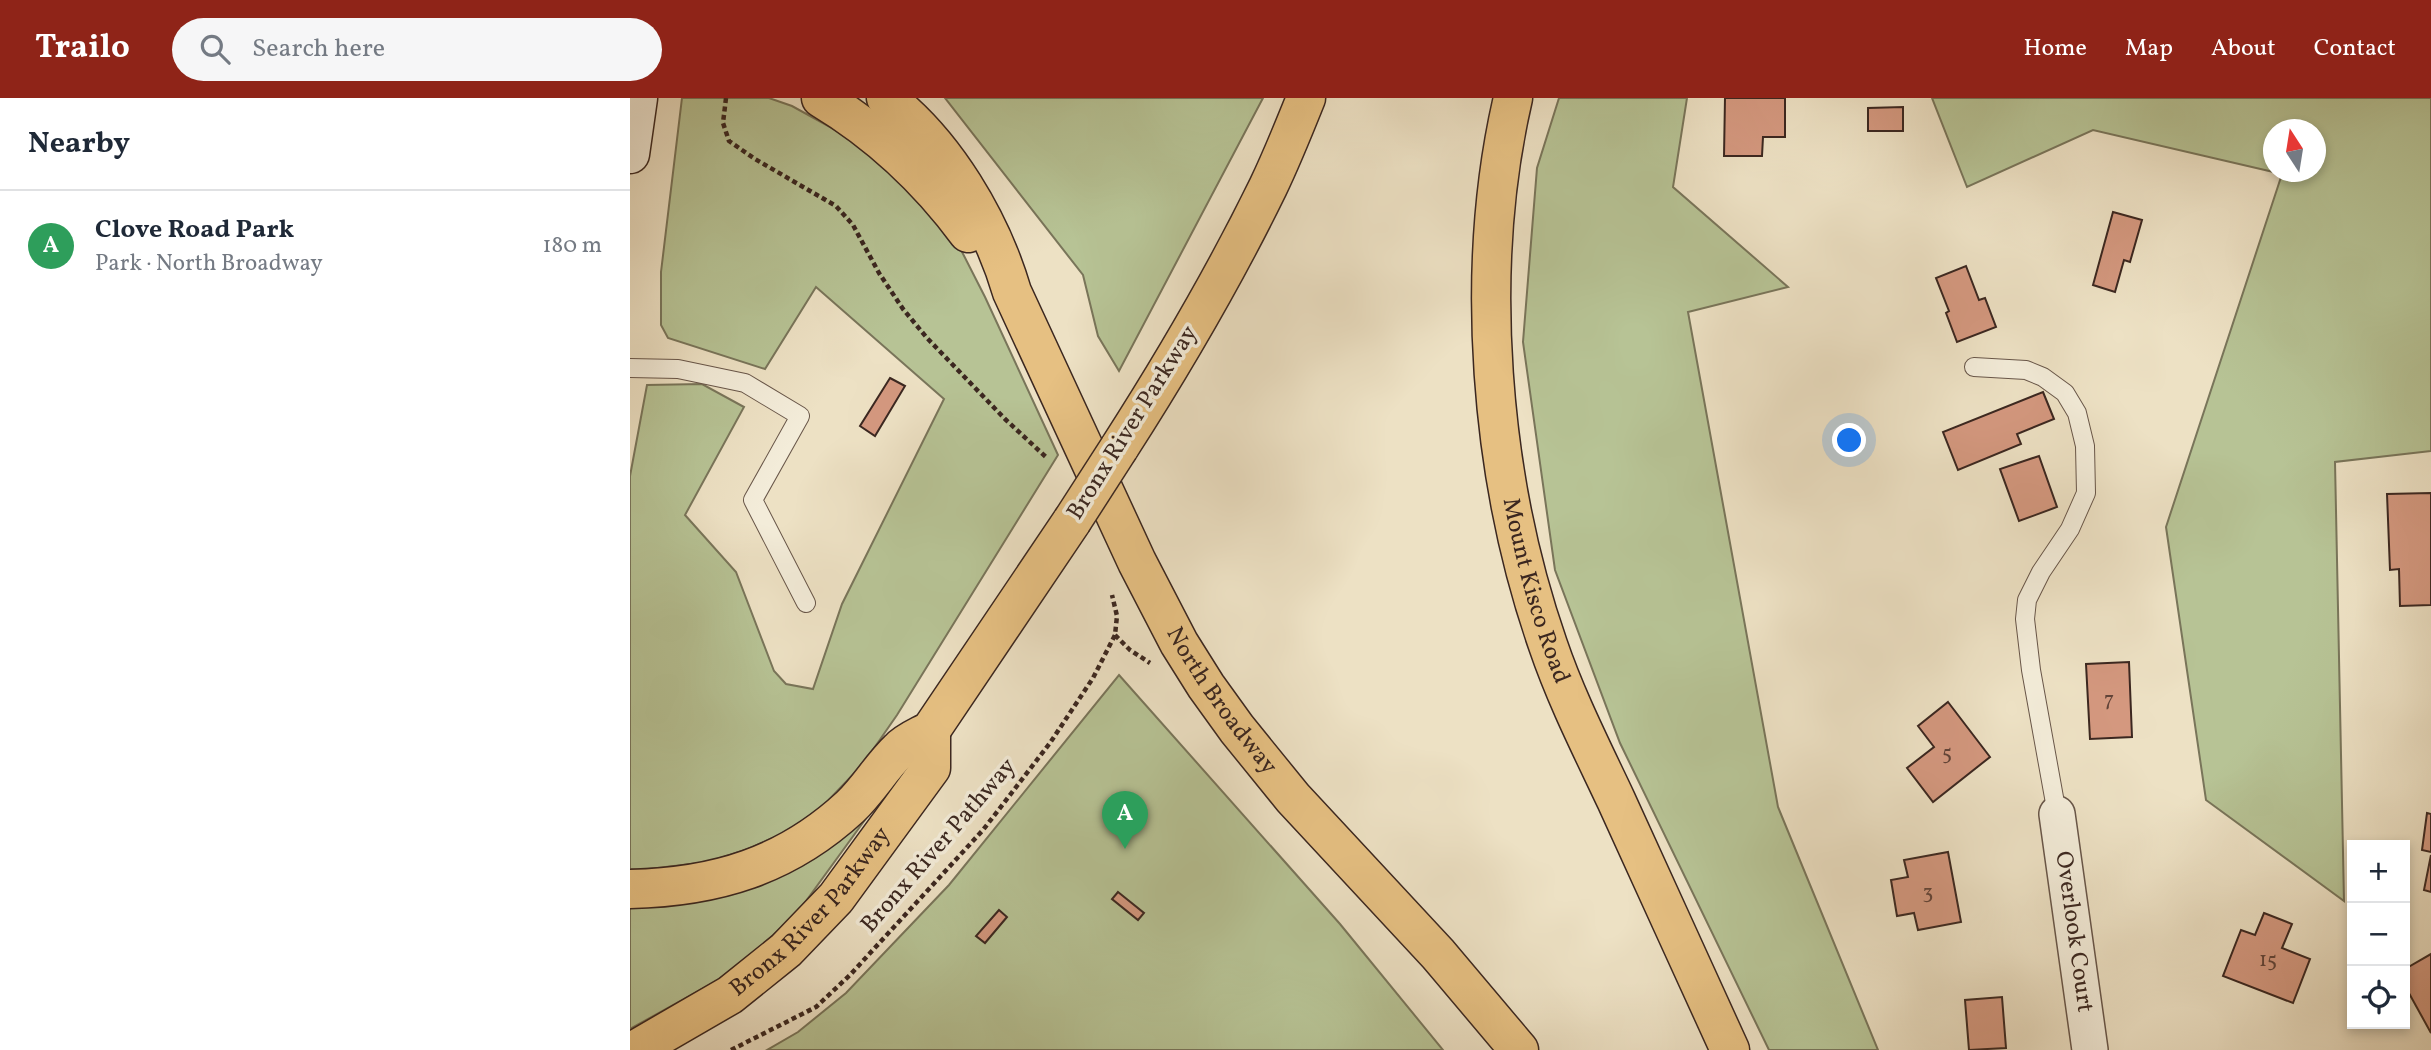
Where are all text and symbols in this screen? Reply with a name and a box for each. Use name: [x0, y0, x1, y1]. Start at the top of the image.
search box: [172, 18, 662, 81]
text: Trailo: [35, 26, 130, 72]
icon: search: [196, 30, 234, 68]
text: Search here: [252, 31, 385, 67]
text: Home: [2023, 32, 2087, 66]
text: Map: [2125, 32, 2173, 66]
text: About: [2211, 32, 2276, 66]
text: Contact: [2314, 32, 2396, 66]
north arrow: [2263, 119, 2326, 182]
text: Nearby: [28, 123, 130, 165]
text: Clove Road Park: [95, 212, 294, 248]
text: A: [43, 230, 59, 262]
text: 180 m: [543, 230, 602, 262]
text: Park · North Broadway: [95, 248, 323, 280]
street label: Bronx River Parkway: [1059, 319, 1207, 527]
your location: [1832, 423, 1866, 457]
street label: Mount Kisco Road: [1493, 495, 1578, 689]
street label: North Broadway: [1157, 621, 1285, 782]
house number: 7: [2104, 686, 2114, 715]
house number: 5: [1942, 739, 1952, 768]
street label: Bronx River Pathway: [853, 751, 1025, 941]
pin: A: [1102, 791, 1148, 849]
street label: Bronx River Parkway: [723, 820, 899, 1006]
map controls: [2347, 840, 2410, 1029]
button: +: [2347, 840, 2410, 903]
street label: Overlook Court: [2045, 849, 2102, 1015]
house number: 3: [1923, 878, 1933, 907]
button: −: [2347, 903, 2410, 966]
house number: 15: [2259, 946, 2277, 975]
button: locate: [2347, 966, 2410, 1029]

